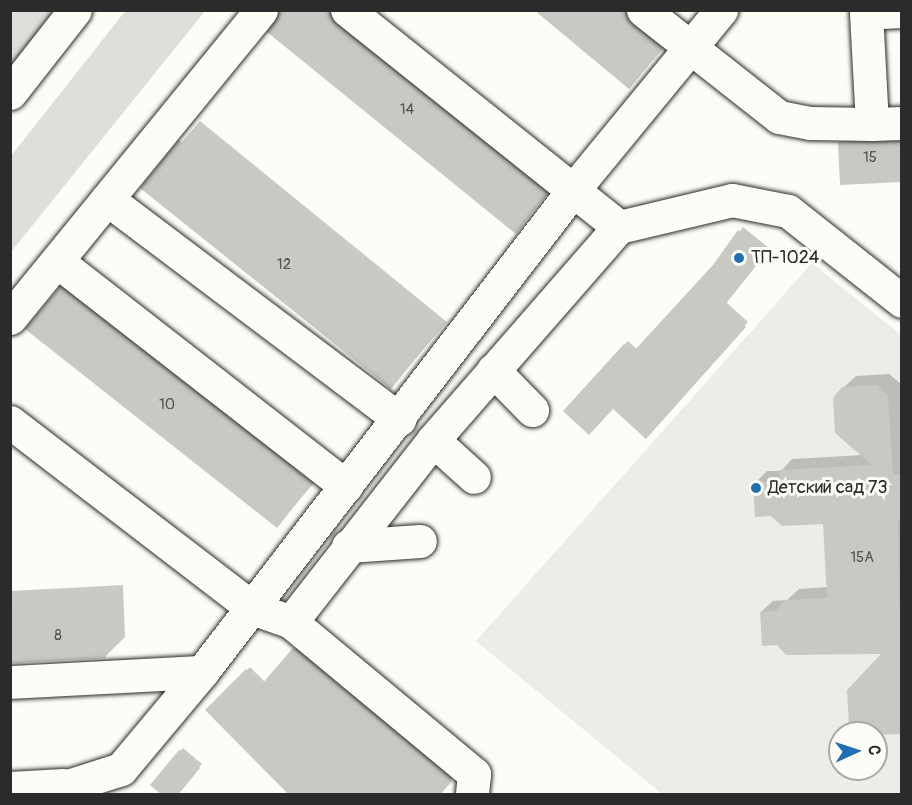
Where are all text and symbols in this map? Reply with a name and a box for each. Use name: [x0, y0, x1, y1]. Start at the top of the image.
house number: 14: [400, 101, 414, 119]
house number: 15: [863, 149, 877, 167]
place label: ТП-1024: [751, 247, 819, 269]
marker: ТП-1024: [732, 251, 746, 265]
house number: 12: [277, 256, 291, 274]
house number: 10: [159, 396, 175, 414]
place label: Детский сад 73: [768, 477, 887, 499]
marker: Детский сад 73: [749, 481, 763, 495]
house number: 15А: [850, 549, 874, 567]
house number: 8: [54, 627, 62, 645]
north arrow: [828, 721, 888, 781]
text: С: [864, 745, 884, 756]

